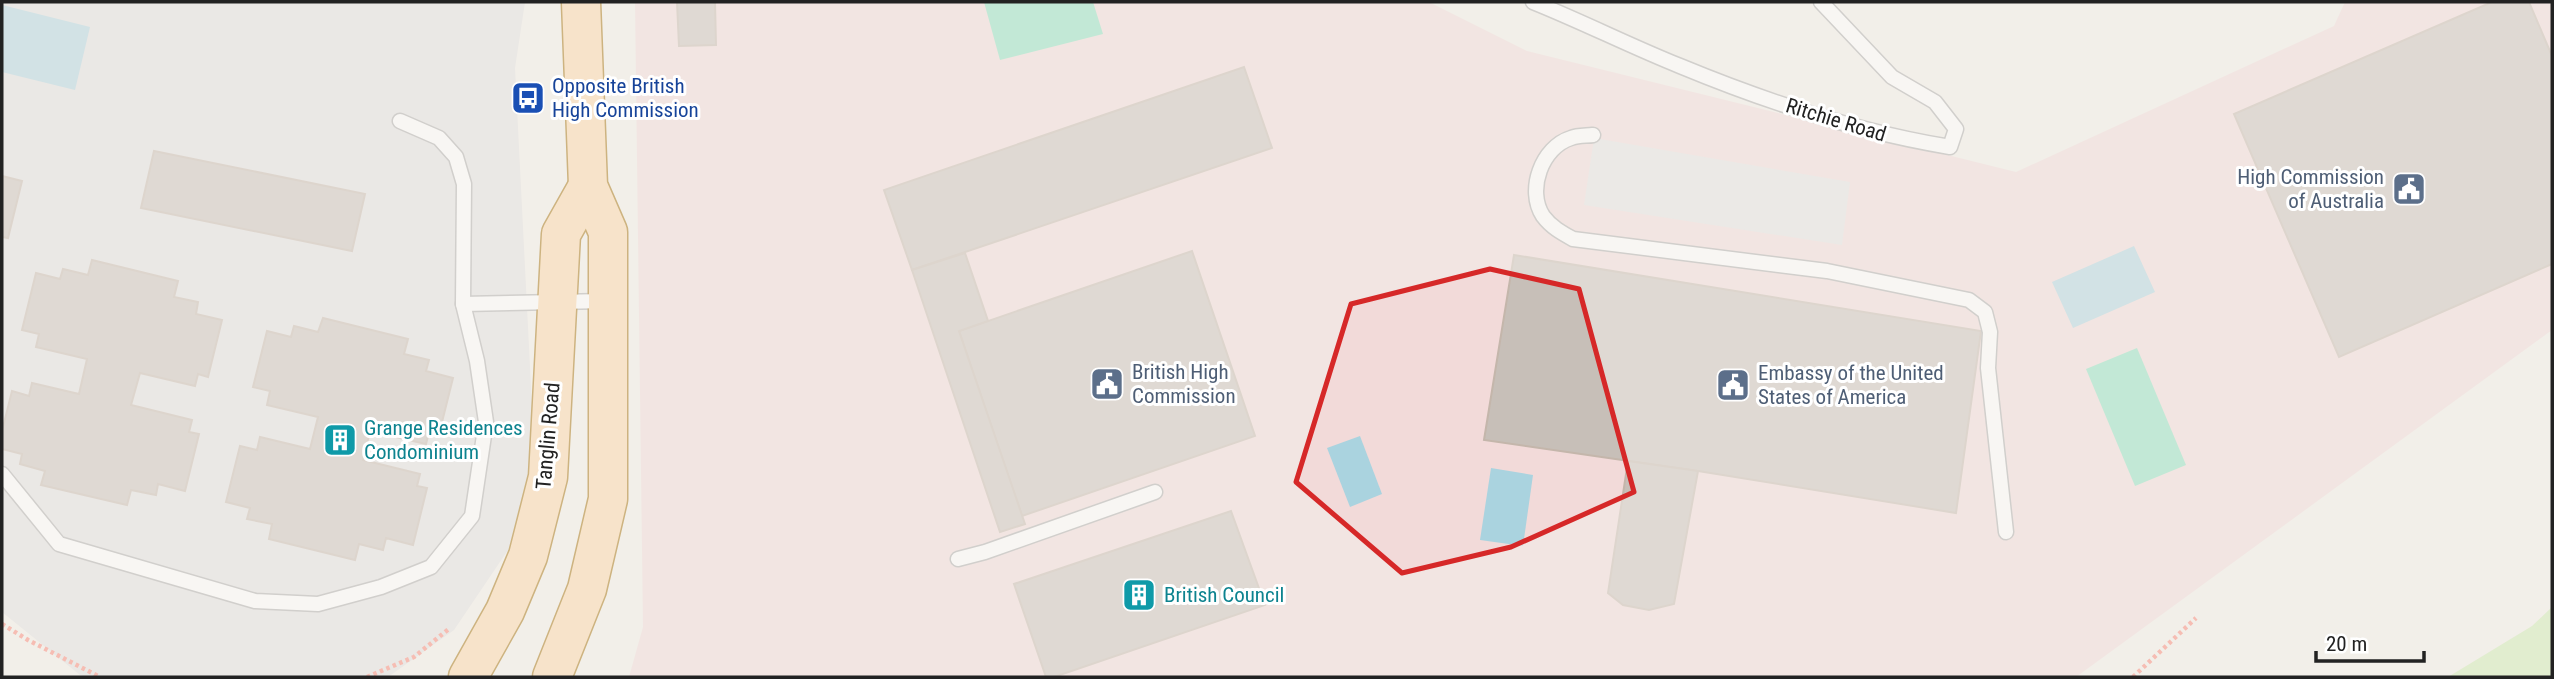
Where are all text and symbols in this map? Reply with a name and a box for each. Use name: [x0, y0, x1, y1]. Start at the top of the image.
place label: Opposite British High Commission: [552, 74, 699, 122]
bus stop icon: Opposite British High Commission: [509, 79, 547, 117]
street label: Ritchie Road: [1783, 93, 1889, 147]
place label: High Commission of Australia: [2237, 165, 2384, 213]
public building icon: High Commission of Australia: [2390, 170, 2428, 208]
place label: British High Commission: [1132, 360, 1236, 408]
place label: Embassy of the United States of America: [1758, 361, 1944, 409]
public building icon: British High Commission: [1088, 365, 1126, 403]
public building icon: Embassy of the United States of America: [1714, 366, 1752, 404]
street label: Tanglin Road: [531, 382, 565, 490]
place label: Grange Residences Condominium: [364, 416, 523, 464]
building icon: Grange Residences Condominium: [321, 421, 359, 459]
building icon: British Council: [1120, 576, 1158, 614]
place label: British Council: [1164, 583, 1284, 607]
scale bar: [2316, 620, 2424, 664]
text: 20 m: [2326, 632, 2367, 656]

